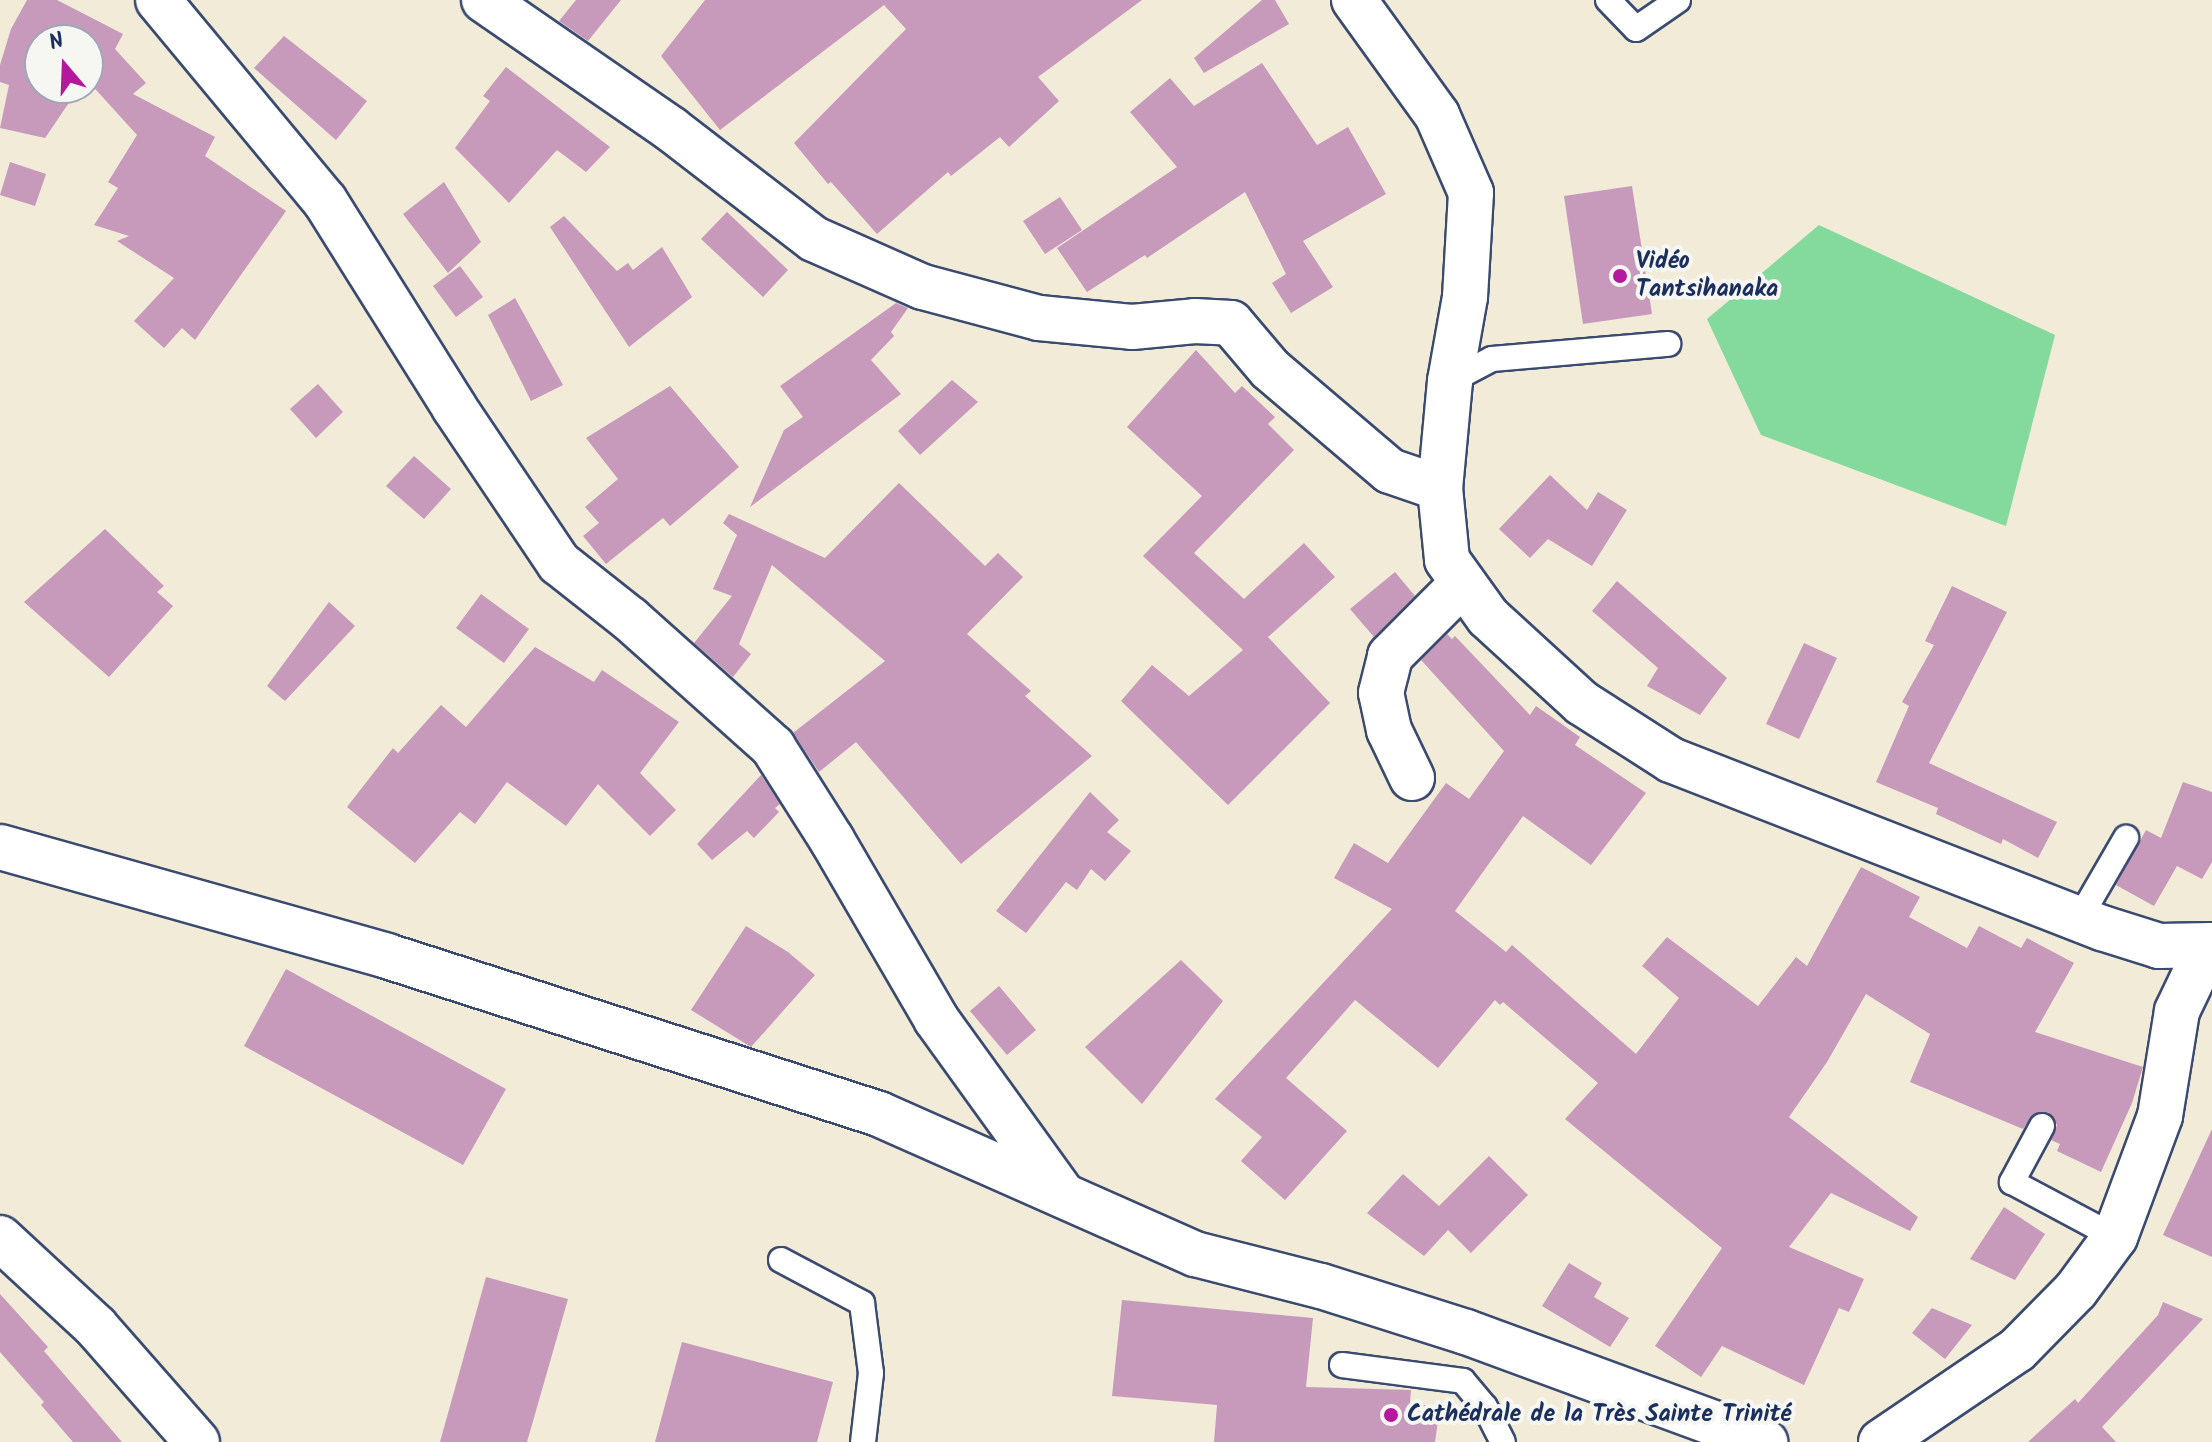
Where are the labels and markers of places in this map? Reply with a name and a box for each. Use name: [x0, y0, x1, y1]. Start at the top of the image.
place label: Vidéo Tantsihanaka: [1636, 248, 1778, 304]
marker: Vidéo Tantsihanaka: [1611, 267, 1629, 285]
place label: Cathédrale de la Très Sainte Trinité: [1407, 1401, 1791, 1429]
marker: Cathédrale de la Très Sainte Trinité: [1382, 1406, 1400, 1424]

